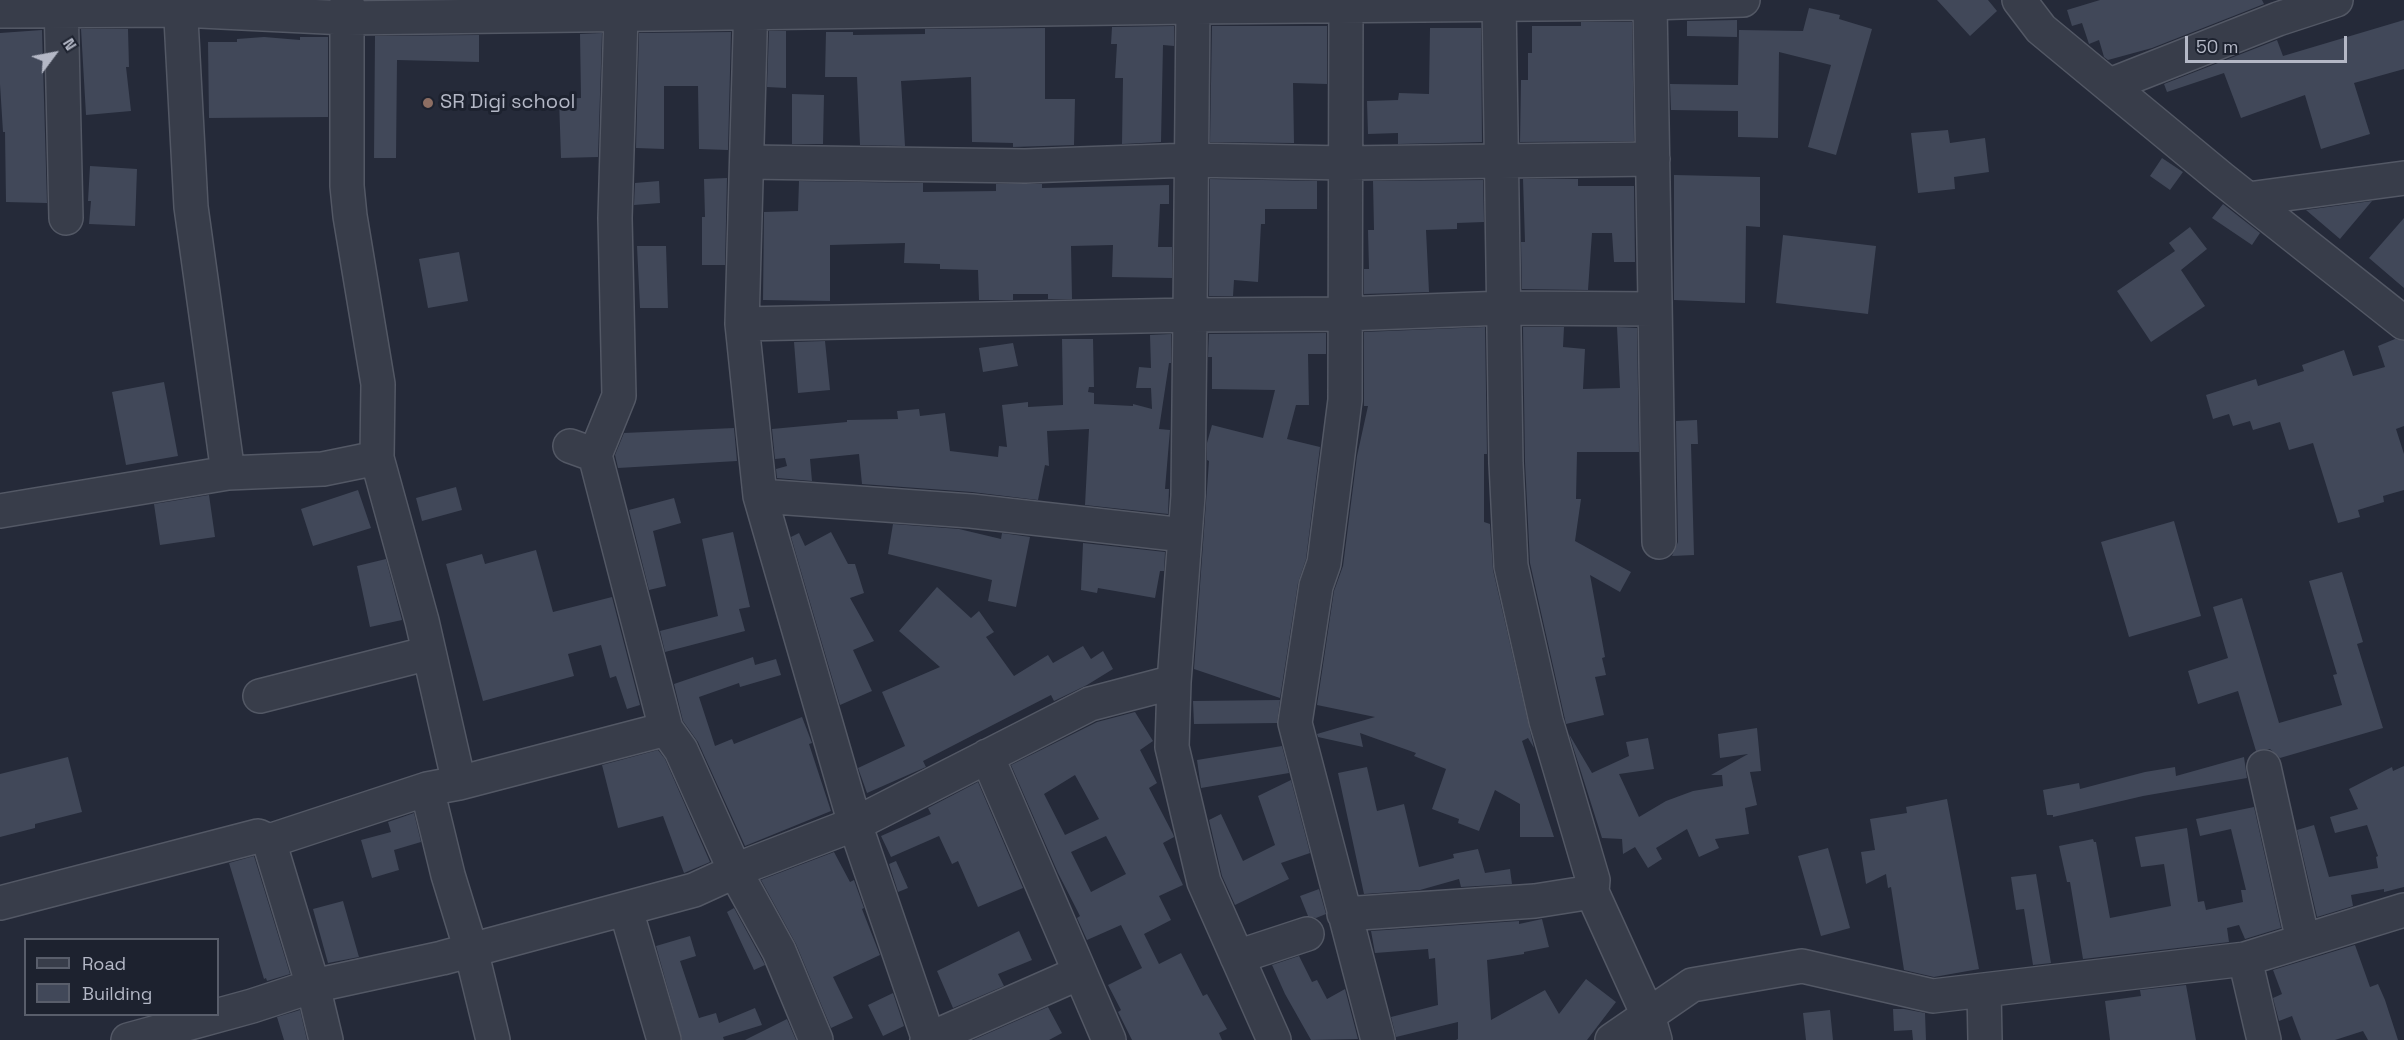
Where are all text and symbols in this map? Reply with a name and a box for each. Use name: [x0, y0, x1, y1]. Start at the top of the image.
north arrow: [24, 24, 84, 84]
scale bar: [2188, 24, 2350, 62]
text: N: [58, 34, 81, 54]
text: 50 m: [2196, 35, 2238, 58]
place label: SR Digi school: [440, 91, 575, 115]
marker: SR Digi school: [421, 96, 435, 110]
legend: [24, 938, 219, 1016]
text: Road: [82, 952, 126, 975]
text: Building: [82, 982, 152, 1005]

